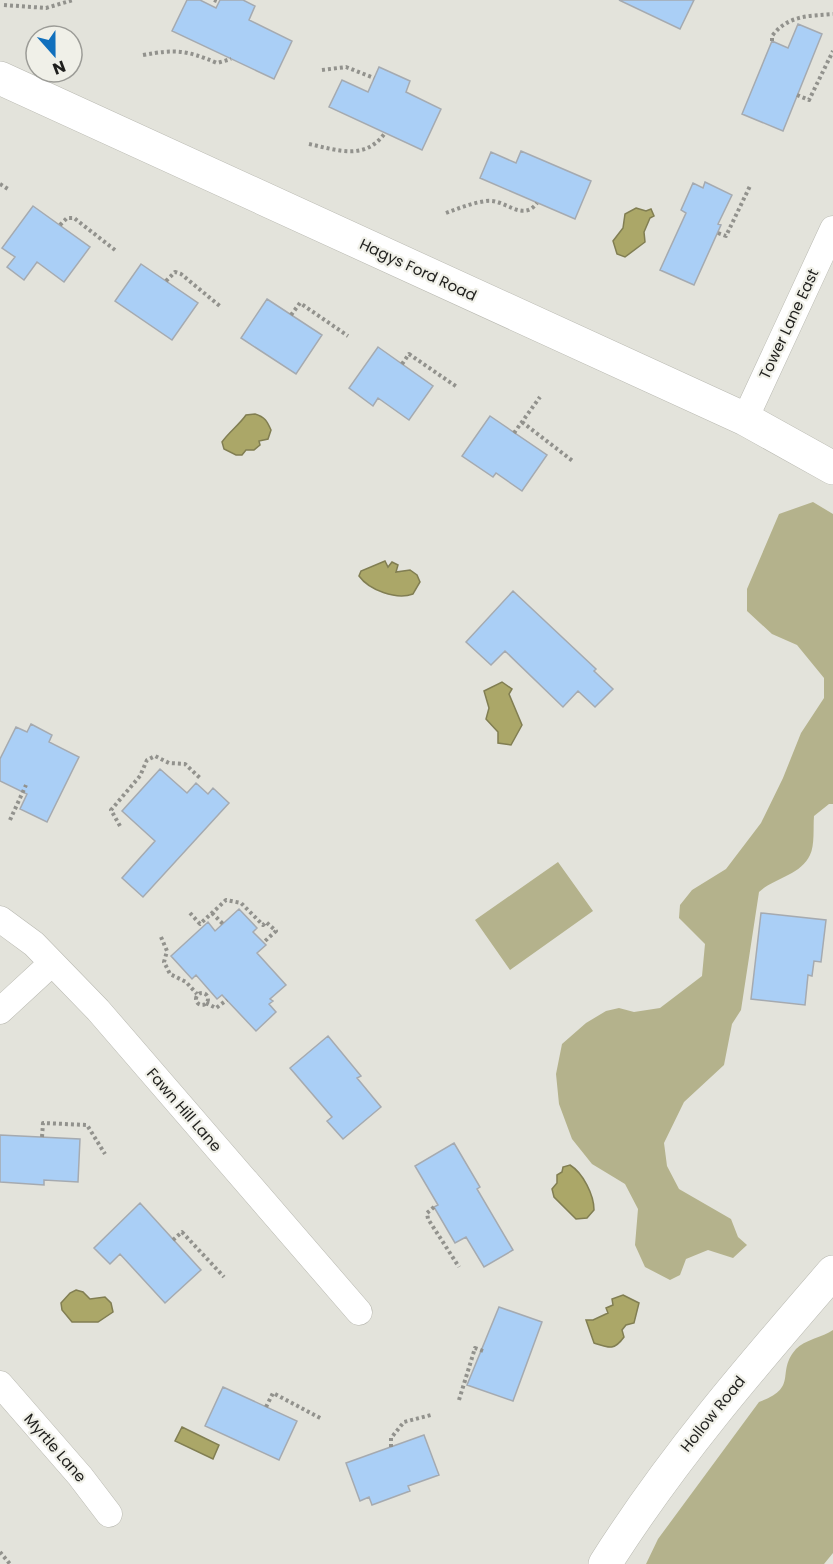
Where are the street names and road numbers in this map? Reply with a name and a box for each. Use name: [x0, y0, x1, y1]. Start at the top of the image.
street label: Hagys Ford Road: [356, 233, 480, 306]
street label: Tower Lane East: [754, 265, 823, 382]
street label: Fawn Hill Lane: [142, 1063, 227, 1156]
street label: Hollow Road: [675, 1371, 750, 1456]
street label: Myrtle Lane: [20, 1409, 91, 1487]

